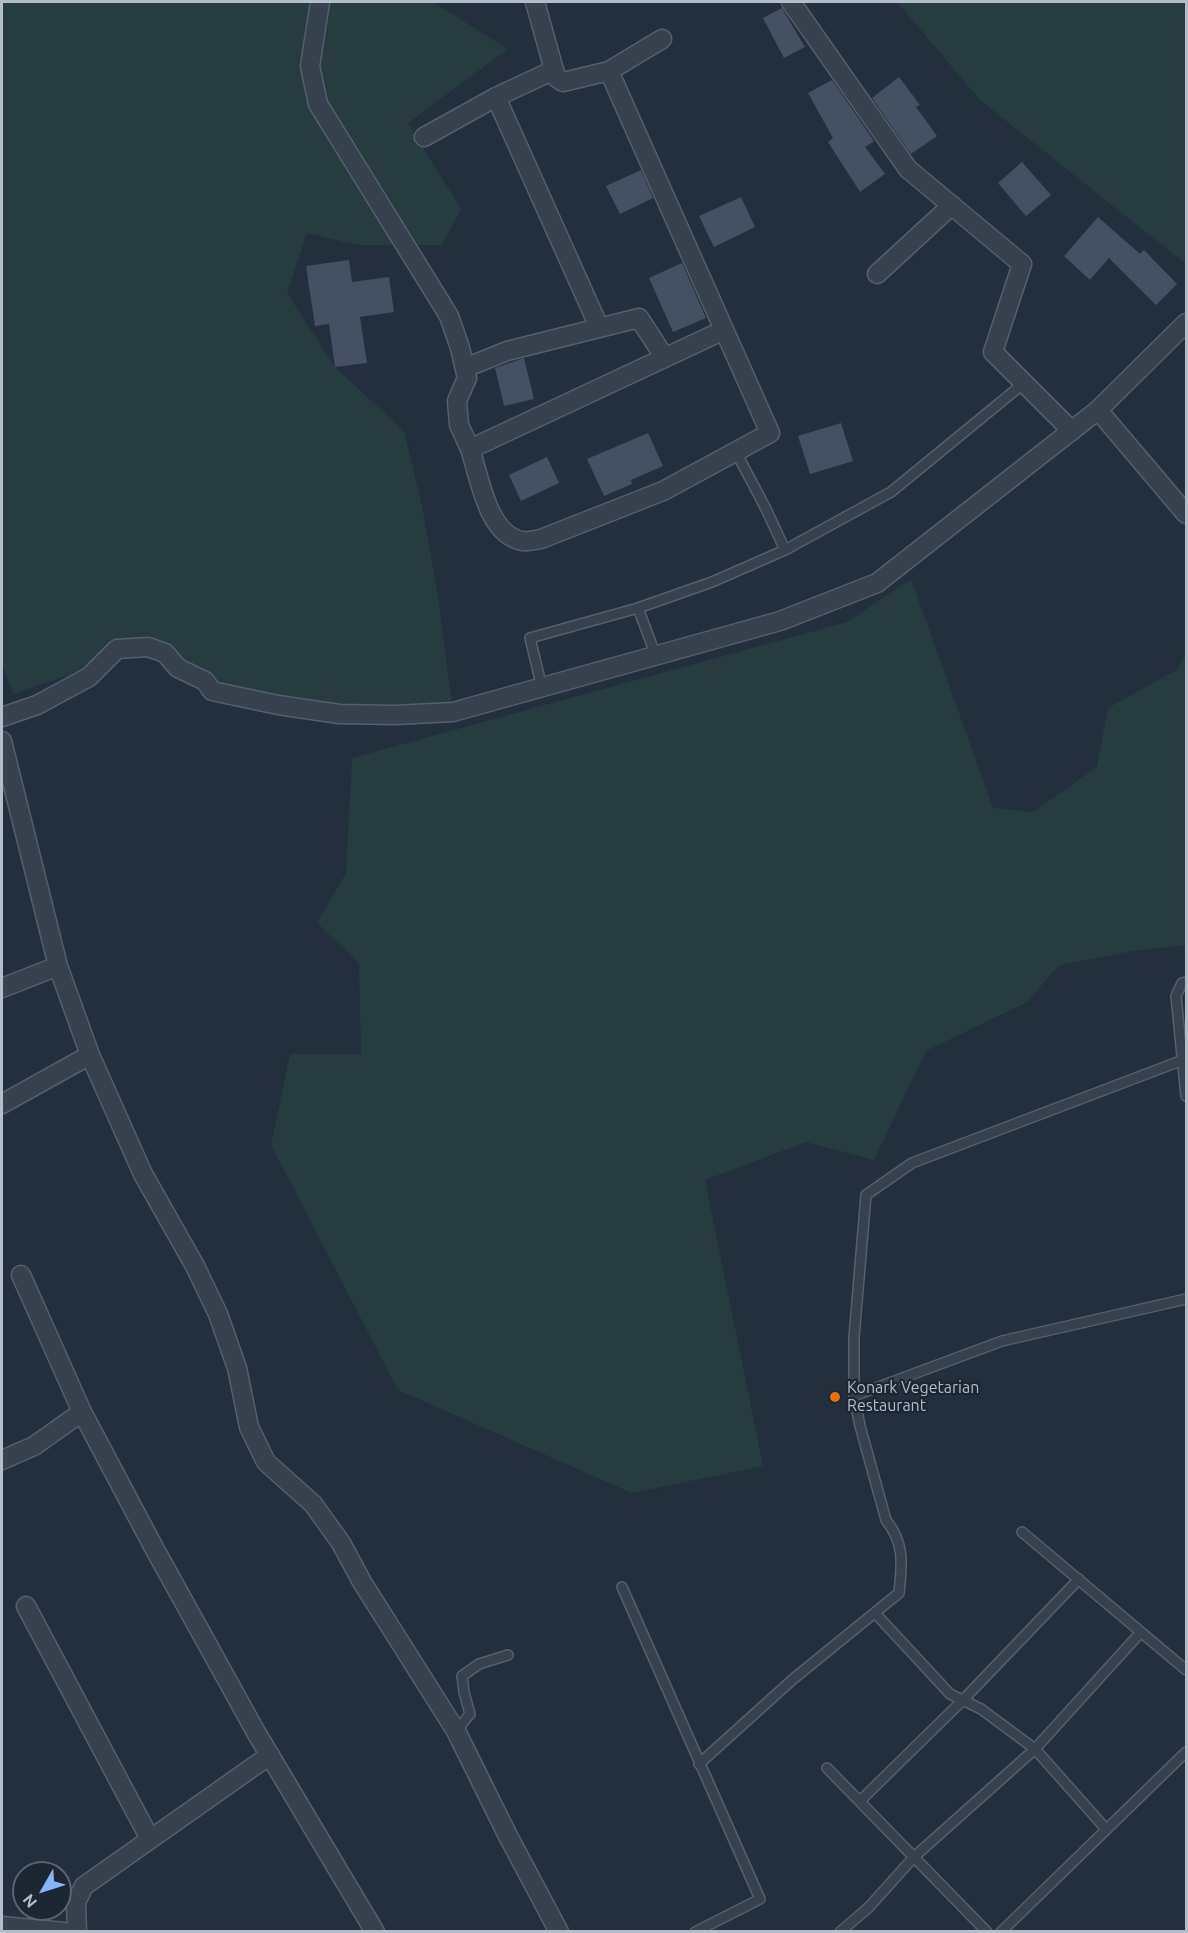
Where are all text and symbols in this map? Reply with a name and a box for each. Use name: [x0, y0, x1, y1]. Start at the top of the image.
place label: Konark Vegetarian Restaurant: [847, 1378, 979, 1416]
marker: Konark Vegetarian Restaurant: [828, 1390, 842, 1404]
north arrow: [12, 1861, 72, 1921]
text: N: [19, 1891, 40, 1911]

